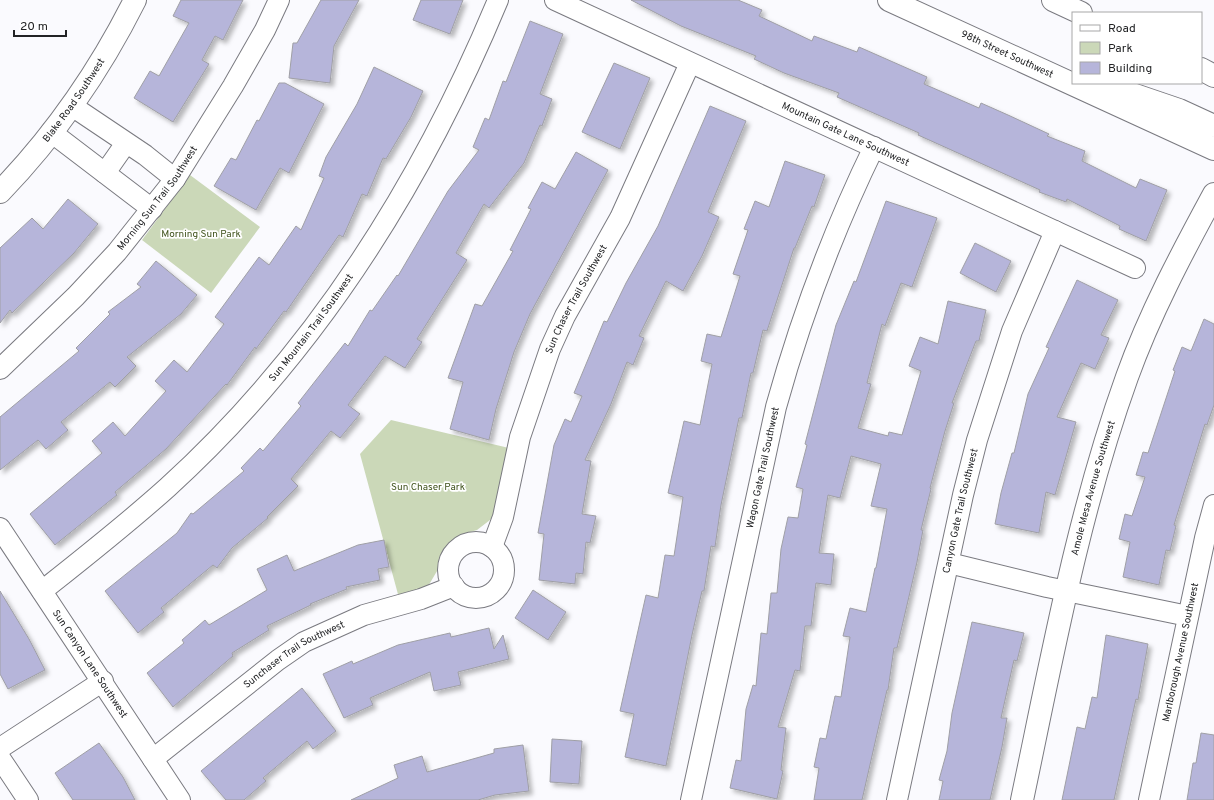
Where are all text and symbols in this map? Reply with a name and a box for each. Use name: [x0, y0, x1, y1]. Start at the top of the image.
scale bar: [14, 12, 66, 38]
legend: [1072, 12, 1202, 84]
text: 20 m: [20, 19, 48, 35]
text: Road: [1108, 21, 1136, 37]
street label: 98th Street Southwest: [959, 27, 1056, 81]
text: Park: [1108, 41, 1133, 57]
street label: Blake Road Southwest: [40, 56, 108, 145]
text: Building: [1108, 61, 1152, 77]
street label: Mountain Gate Lane Southwest: [780, 99, 912, 169]
street label: Morning Sun Trail Southwest: [114, 143, 201, 253]
park label: Morning Sun Park: [161, 228, 241, 241]
street label: Sun Chaser Trail Southwest: [542, 242, 610, 355]
street label: Sun Mountain Trail Southwest: [266, 271, 356, 384]
street label: Wagon Gate Trail Southwest: [743, 405, 782, 530]
street label: Amole Mesa Avenue Southwest: [1068, 419, 1118, 557]
street label: Canyon Gate Trail Southwest: [940, 447, 981, 574]
park label: Sun Chaser Park: [391, 481, 465, 494]
street label: Marlborough Avenue Southwest: [1159, 581, 1202, 723]
street label: Sun Canyon Lane Southwest: [49, 607, 131, 721]
street label: Sunchaser Trail Southwest: [241, 618, 347, 691]

